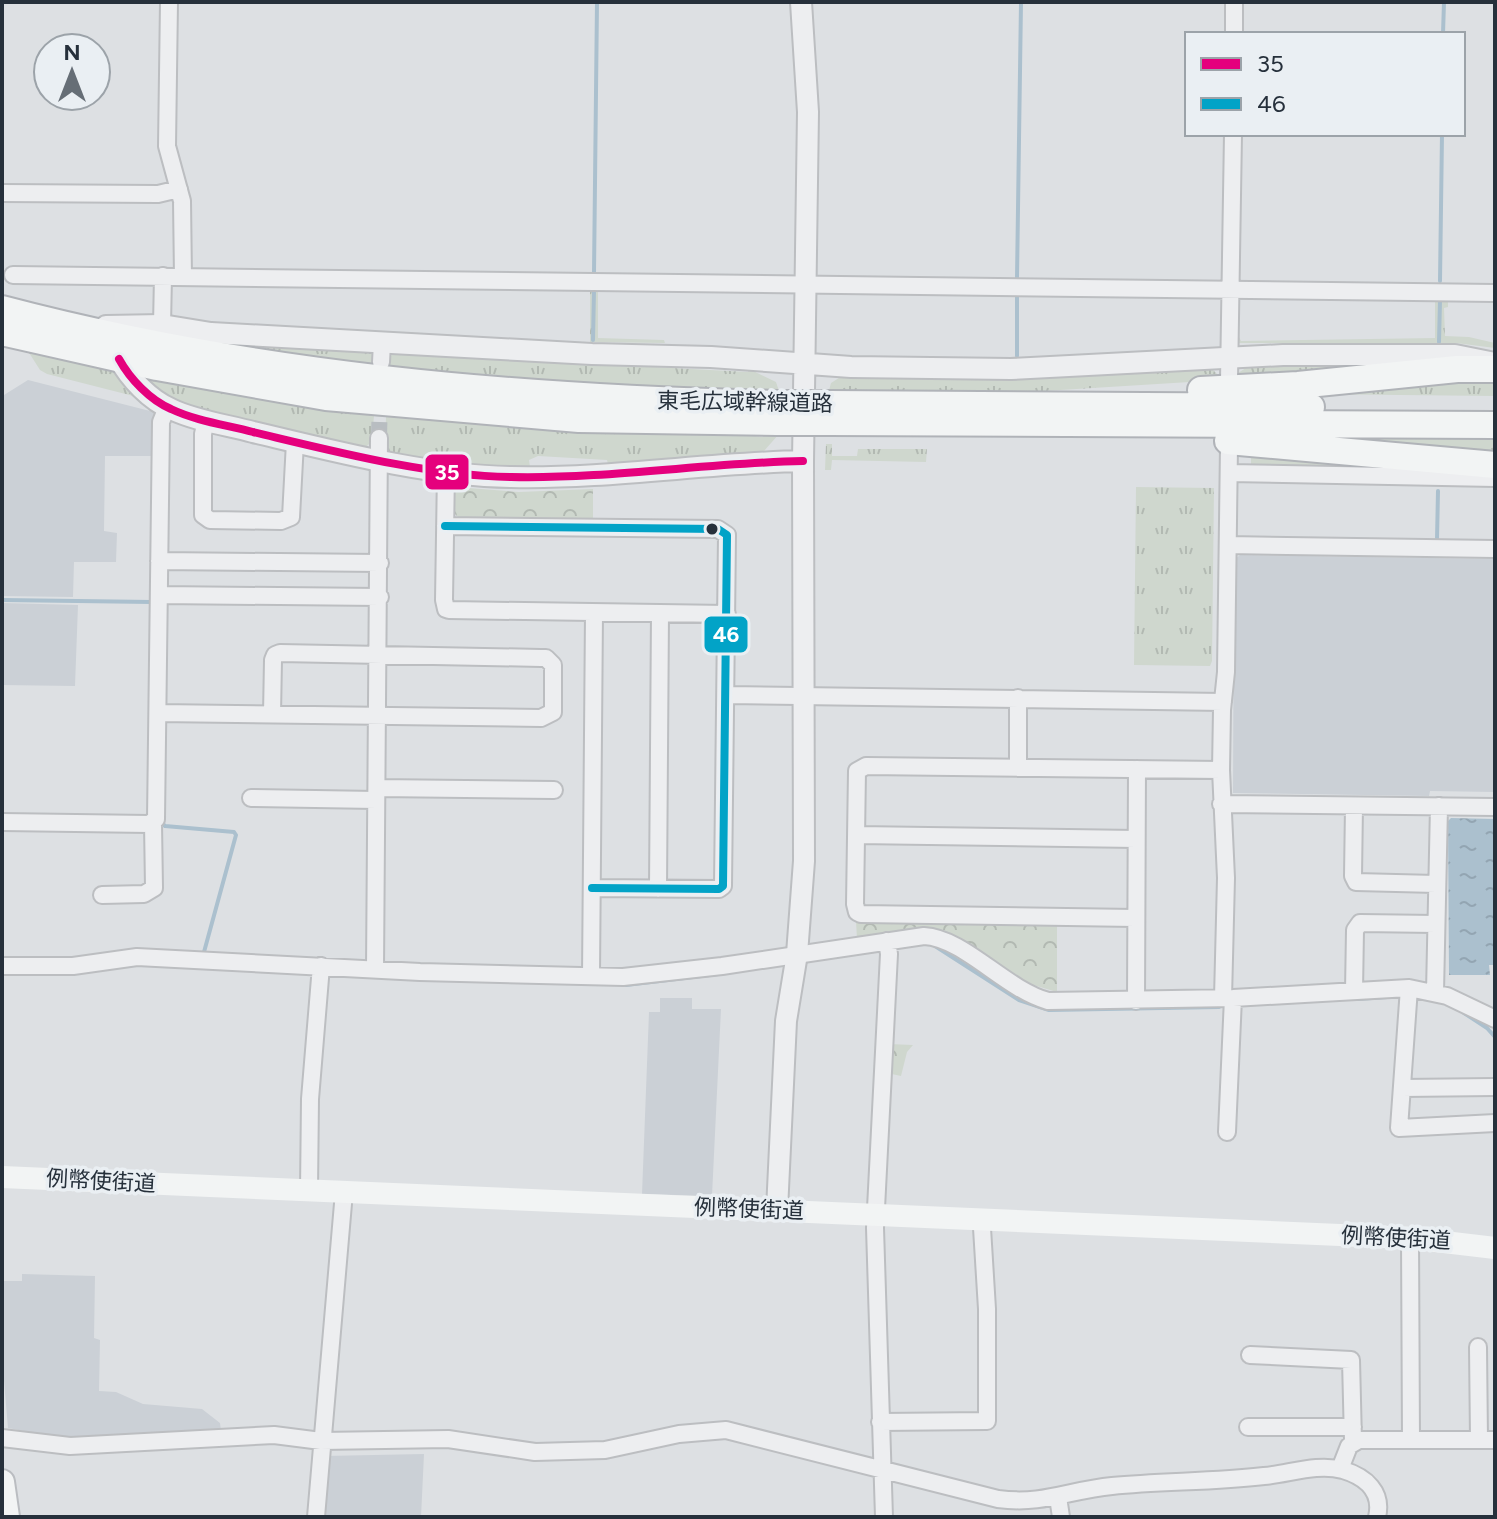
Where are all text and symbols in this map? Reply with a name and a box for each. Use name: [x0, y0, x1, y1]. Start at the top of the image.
north arrow: [32, 32, 112, 112]
legend: [1185, 32, 1465, 136]
text: N: [63, 39, 81, 66]
text: 35: [1257, 49, 1284, 78]
text: 46: [1257, 89, 1286, 118]
street label: 東毛広域幹線道路: [657, 387, 833, 417]
line badge: 35: [424, 453, 470, 491]
text: 35: [434, 459, 460, 486]
unlabelled marker: [704, 521, 720, 537]
line badge: 46: [703, 615, 749, 654]
text: 46: [713, 621, 740, 648]
street label: 例幣使街道: [45, 1165, 157, 1197]
street label: 例幣使街道: [694, 1194, 804, 1224]
street label: 例幣使街道: [1340, 1222, 1452, 1254]

